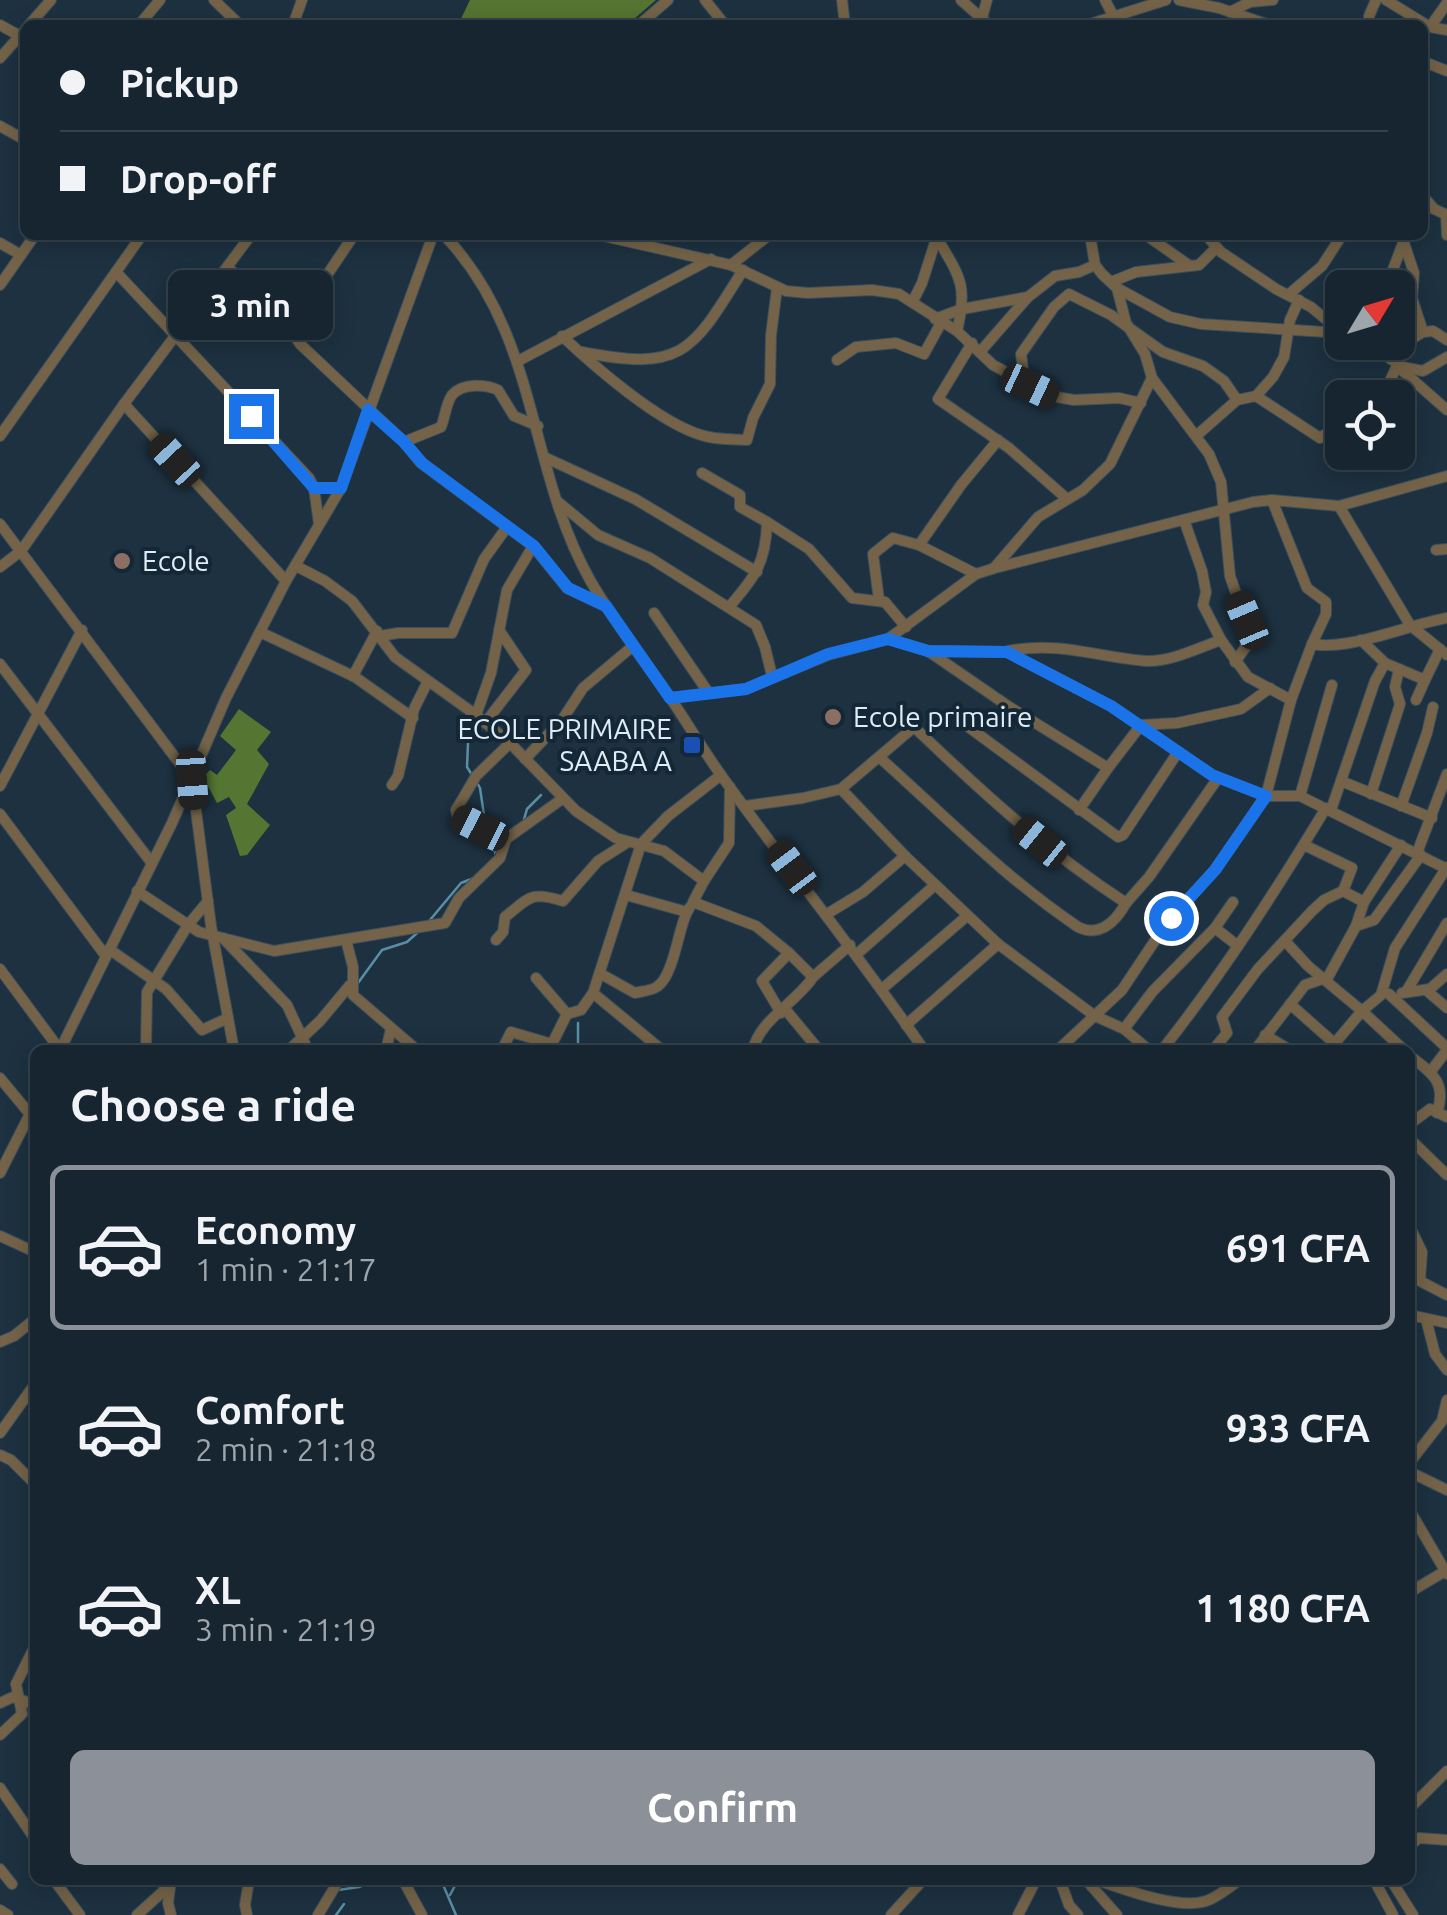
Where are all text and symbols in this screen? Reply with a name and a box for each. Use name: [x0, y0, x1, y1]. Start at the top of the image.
text: Pickup: [120, 62, 239, 104]
text: Drop-off: [120, 158, 276, 200]
north arrow: [1325, 270, 1415, 360]
map controls: [1325, 270, 1415, 470]
callout: 3 min: [168, 271, 334, 341]
text: 3 min: [210, 287, 291, 323]
car: [996, 360, 1064, 412]
button: locate: [1325, 380, 1415, 470]
route end: [229, 394, 274, 439]
car: [144, 428, 206, 492]
place label: Ecole: [142, 545, 210, 576]
marker: Ecole: [111, 550, 133, 572]
car: [1221, 587, 1273, 653]
place label: Ecole primaire: [853, 701, 1032, 732]
marker: Ecole primaire: [822, 706, 844, 728]
place label: ECOLE PRIMAIRE SAABA A: [457, 713, 672, 776]
marker: ECOLE PRIMAIRE SAABA A: [681, 734, 703, 756]
car: [175, 749, 209, 811]
car: [446, 801, 514, 855]
car: [1007, 811, 1073, 873]
car: [762, 835, 822, 901]
route start: [1149, 896, 1194, 941]
text: Choose a ride: [70, 1079, 356, 1130]
icon: car: [75, 1203, 165, 1293]
text: Economy: [195, 1209, 356, 1251]
text: 691 CFA: [1226, 1227, 1370, 1269]
text: 1 min · 21:17: [195, 1251, 377, 1287]
icon: car: [75, 1383, 165, 1473]
text: Comfort: [195, 1389, 345, 1431]
text: 933 CFA: [1226, 1407, 1370, 1449]
text: 2 min · 21:18: [195, 1431, 377, 1467]
icon: car: [75, 1563, 165, 1653]
text: XL: [195, 1569, 241, 1611]
text: 1 180 CFA: [1196, 1587, 1370, 1629]
text: 3 min · 21:19: [195, 1611, 377, 1647]
button: Confirm: [70, 1750, 1375, 1865]

